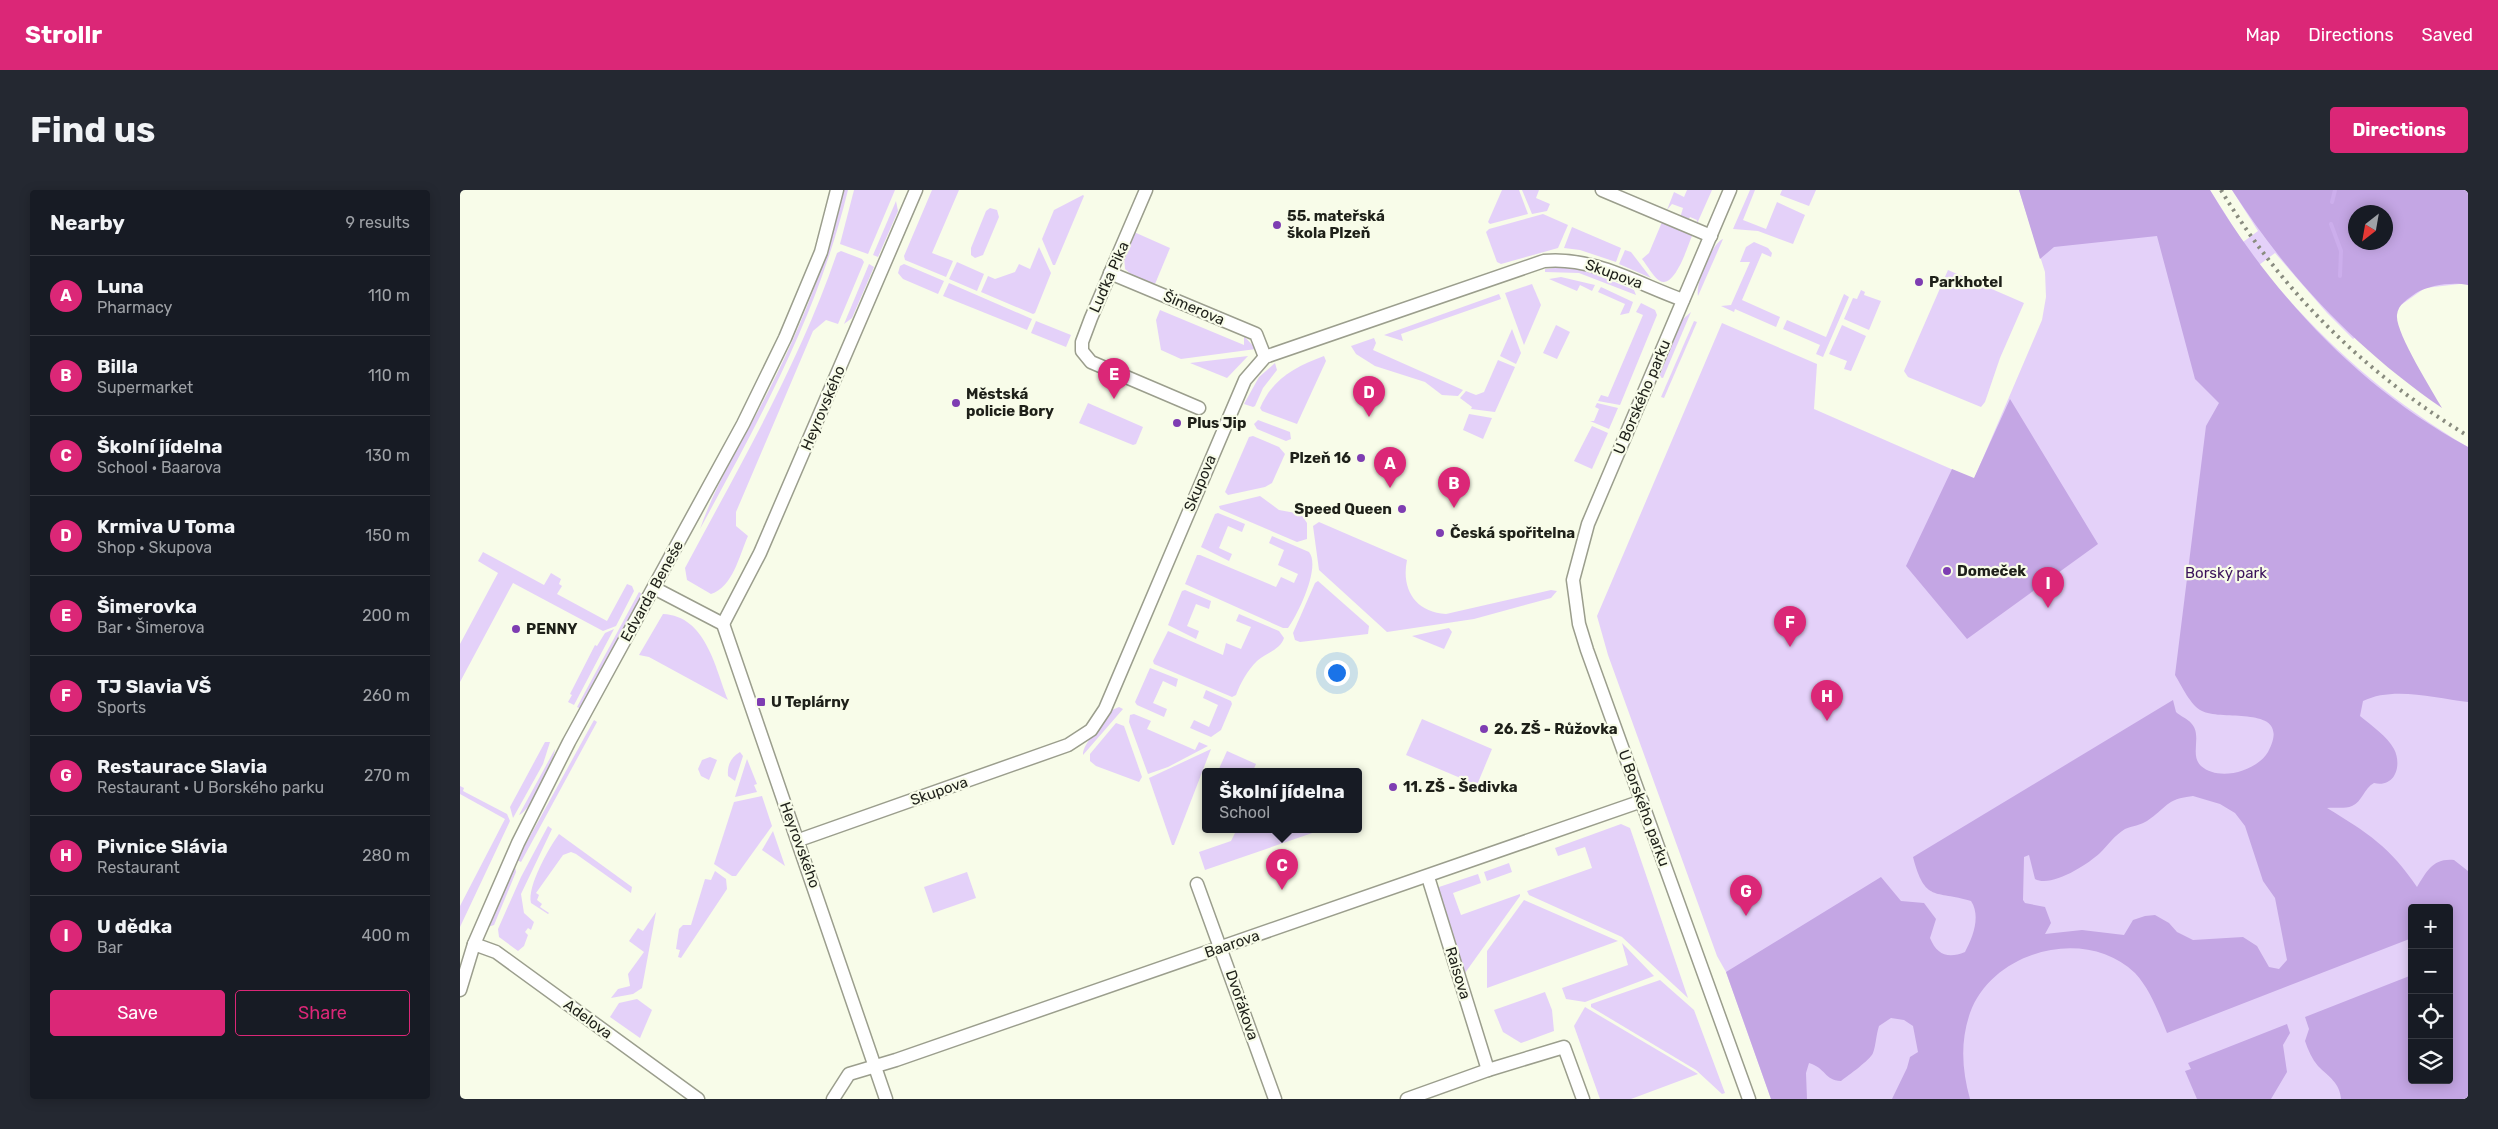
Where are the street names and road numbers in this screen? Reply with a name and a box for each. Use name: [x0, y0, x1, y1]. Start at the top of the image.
street label: Luďka Pika: [1085, 239, 1133, 315]
street label: Skupova: [1583, 255, 1645, 293]
street label: Šimerova: [1161, 287, 1227, 329]
street label: U Borského parku: [1610, 337, 1674, 457]
street label: Heyrovského: [797, 363, 849, 453]
street label: Skupova: [1180, 452, 1220, 514]
street label: Edvarda Beneše: [617, 537, 687, 645]
street label: U Borského parku: [1615, 747, 1673, 869]
street label: Skupova: [908, 773, 970, 809]
street label: Heyrovského: [776, 800, 824, 890]
street label: Baarova: [1202, 926, 1262, 962]
street label: Raisova: [1441, 945, 1475, 1001]
street label: Dvořákova: [1222, 968, 1262, 1042]
street label: Adelova: [560, 995, 616, 1043]

